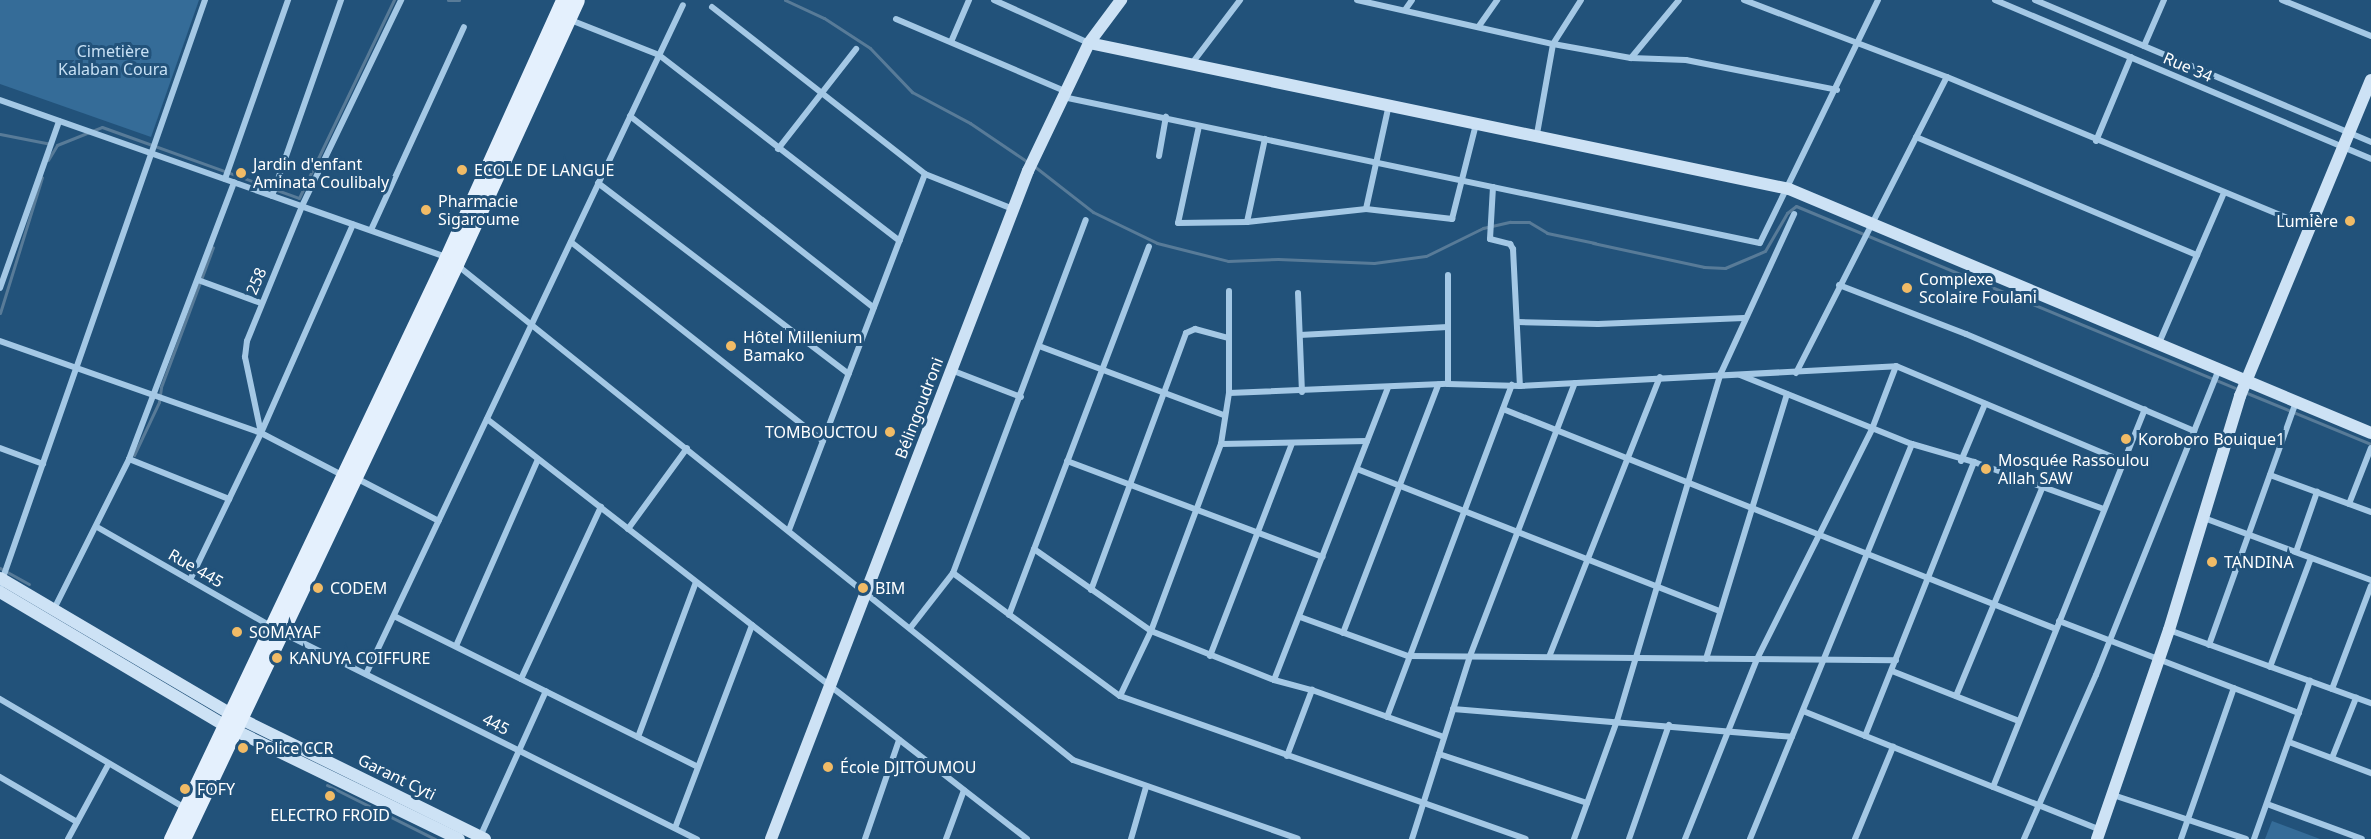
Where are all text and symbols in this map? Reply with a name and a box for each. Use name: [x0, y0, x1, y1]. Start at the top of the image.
park label: Cimetière Kalaban Coura: [58, 41, 168, 79]
street label: Rue 34: [2161, 48, 2215, 86]
place label: Jardin d'enfant Aminata Coulibaly: [253, 154, 389, 192]
place label: ECOLE DE LANGUE: [474, 160, 614, 180]
marker: ECOLE DE LANGUE: [455, 163, 469, 177]
marker: Jardin d'enfant Aminata Coulibaly: [234, 166, 248, 180]
place label: Pharmacie Sigaroume: [438, 191, 520, 229]
marker: Pharmacie Sigaroume: [419, 203, 433, 217]
place label: Lumière: [2276, 211, 2338, 231]
marker: Lumière: [2343, 214, 2357, 228]
street label: 258: [242, 265, 270, 297]
place label: Complexe Scolaire Foulani: [1919, 269, 2037, 307]
marker: Complexe Scolaire Foulani: [1900, 281, 1914, 295]
place label: Hôtel Millenium Bamako: [743, 327, 862, 365]
marker: Hôtel Millenium Bamako: [724, 339, 738, 353]
street label: Bélingoudroni: [891, 355, 947, 461]
place label: TOMBOUCTOU: [765, 422, 878, 442]
marker: TOMBOUCTOU: [883, 425, 897, 439]
place label: Koroboro Bouique1: [2138, 429, 2285, 449]
marker: Koroboro Bouique1: [2119, 432, 2133, 446]
place label: Mosquée Rassoulou Allah SAW: [1998, 450, 2149, 488]
marker: Mosquée Rassoulou Allah SAW: [1979, 462, 1993, 476]
street label: Rue 445: [165, 545, 227, 591]
place label: TANDINA: [2224, 552, 2294, 572]
marker: TANDINA: [2205, 555, 2219, 569]
place label: CODEM: [330, 578, 387, 598]
place label: BIM: [875, 578, 905, 598]
marker: CODEM: [311, 581, 325, 595]
marker: BIM: [856, 581, 870, 595]
place label: SOMAYAF: [249, 622, 321, 642]
marker: SOMAYAF: [230, 625, 244, 639]
place label: KANUYA COIFFURE: [289, 648, 430, 668]
marker: KANUYA COIFFURE: [270, 651, 284, 665]
street label: 445: [479, 709, 513, 739]
place label: Police CCR: [255, 738, 333, 758]
marker: Police CCR: [236, 741, 250, 755]
street label: Garant Cyti: [355, 750, 439, 804]
place label: École DJITOUMOU: [840, 757, 977, 777]
marker: École DJITOUMOU: [821, 760, 835, 774]
place label: FOFY: [197, 779, 235, 799]
marker: FOFY: [178, 782, 192, 796]
marker: ELECTRO FROID: [323, 789, 337, 803]
place label: ELECTRO FROID: [270, 805, 390, 825]

